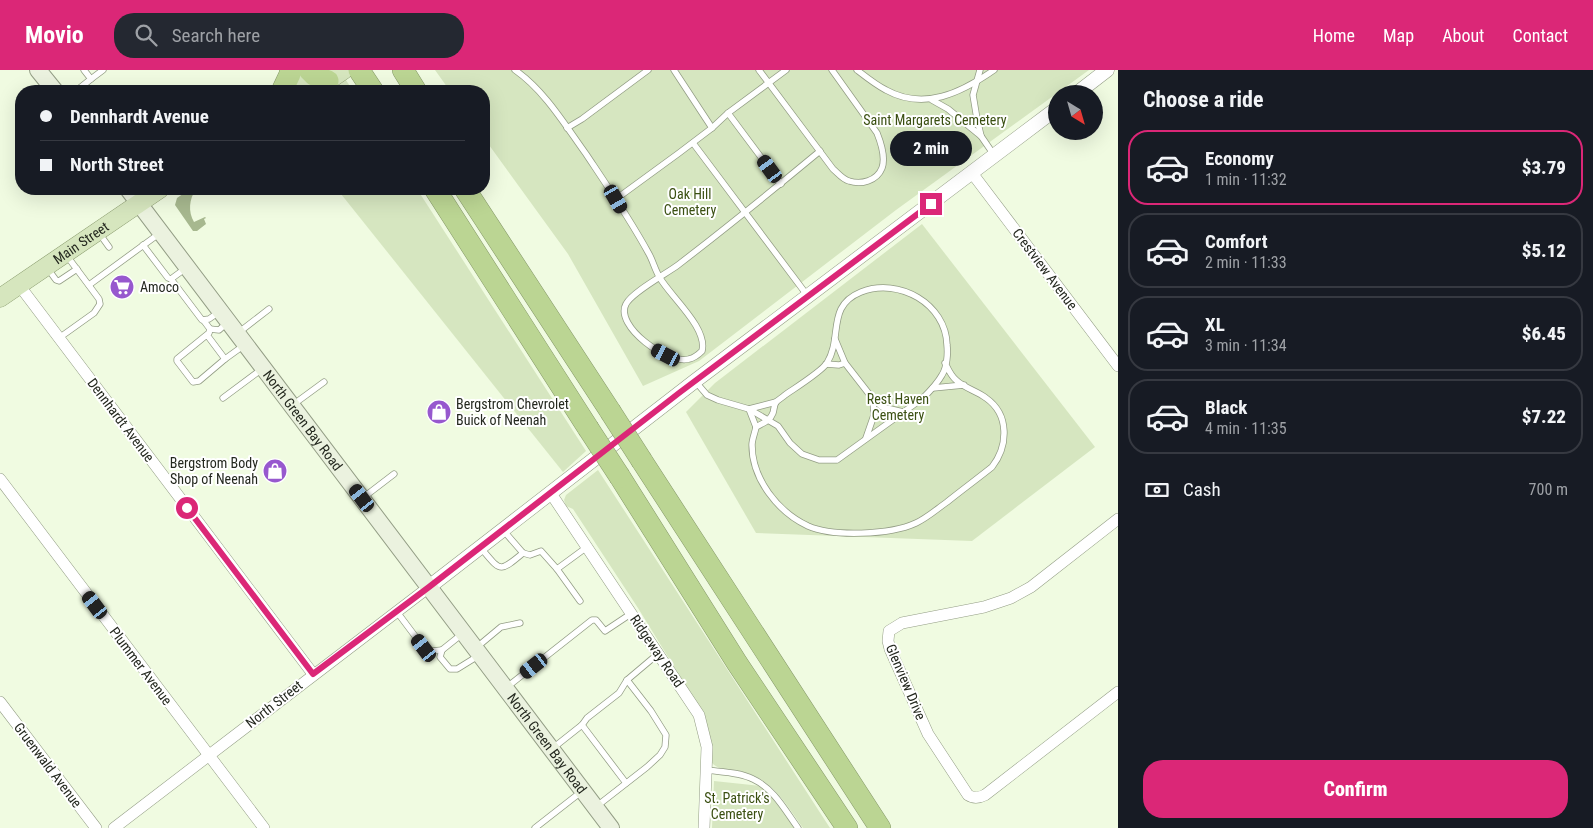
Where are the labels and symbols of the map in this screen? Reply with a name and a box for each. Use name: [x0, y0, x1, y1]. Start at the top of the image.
north arrow: [1048, 85, 1102, 140]
park label: Saint Margarets Cemetery: [863, 112, 1007, 128]
callout: 2 min: [890, 132, 972, 166]
car: [755, 152, 784, 186]
car: [602, 182, 629, 216]
park label: Oak Hill Cemetery: [664, 186, 716, 218]
route end: [920, 193, 942, 215]
street label: Main Street: [50, 218, 112, 267]
street label: Crestview Avenue: [1009, 225, 1081, 313]
supermarket icon: Amoco: [109, 274, 135, 300]
place label: Amoco: [140, 279, 179, 295]
car: [649, 342, 682, 368]
street label: North Green Bay Road: [260, 367, 346, 474]
street label: Dennhardt Avenue: [84, 375, 158, 465]
park label: Rest Haven Cemetery: [867, 391, 929, 423]
place label: Bergstrom Chevrolet Buick of Neenah: [456, 396, 569, 428]
shop icon: Bergstrom Chevrolet Buick of Neenah: [426, 399, 452, 425]
place label: Bergstrom Body Shop of Neenah: [170, 455, 258, 487]
shop icon: Bergstrom Body Shop of Neenah: [262, 458, 288, 484]
car: [346, 482, 377, 514]
route start: [176, 497, 198, 519]
car: [79, 589, 110, 621]
street label: Ridgeway Road: [627, 612, 687, 690]
street label: Plummer Avenue: [107, 624, 176, 708]
car: [408, 632, 439, 664]
street label: Glenview Drive: [883, 642, 929, 723]
car: [517, 651, 550, 681]
street label: North Street: [243, 677, 305, 731]
street label: North Green Bay Road: [504, 690, 590, 797]
street label: Gruenwald Avenue: [11, 719, 85, 811]
park label: St. Patrick's Cemetery: [704, 790, 770, 822]

